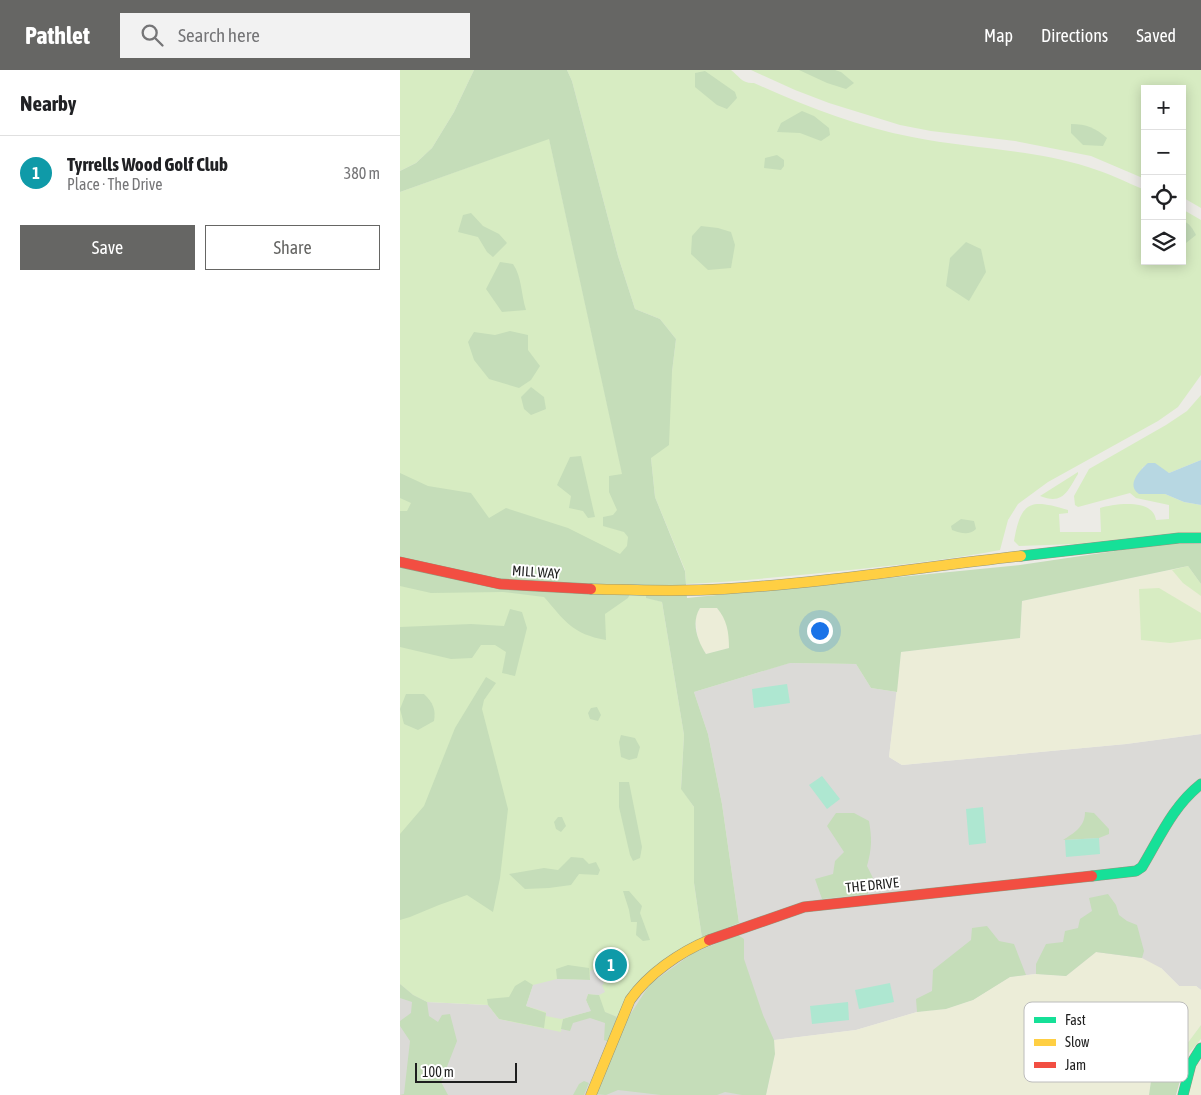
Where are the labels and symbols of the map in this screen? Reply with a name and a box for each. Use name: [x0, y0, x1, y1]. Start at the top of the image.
street label: MILL WAY: [512, 562, 561, 582]
your location: [807, 618, 833, 644]
street label: THE DRIVE: [845, 874, 899, 896]
pin: 1: [595, 946, 627, 984]
legend: [1024, 1002, 1188, 1082]
text: Fast: [1065, 1012, 1086, 1028]
text: Slow: [1065, 1034, 1090, 1050]
text: Jam: [1065, 1057, 1086, 1073]
scale bar: [415, 1060, 518, 1083]

